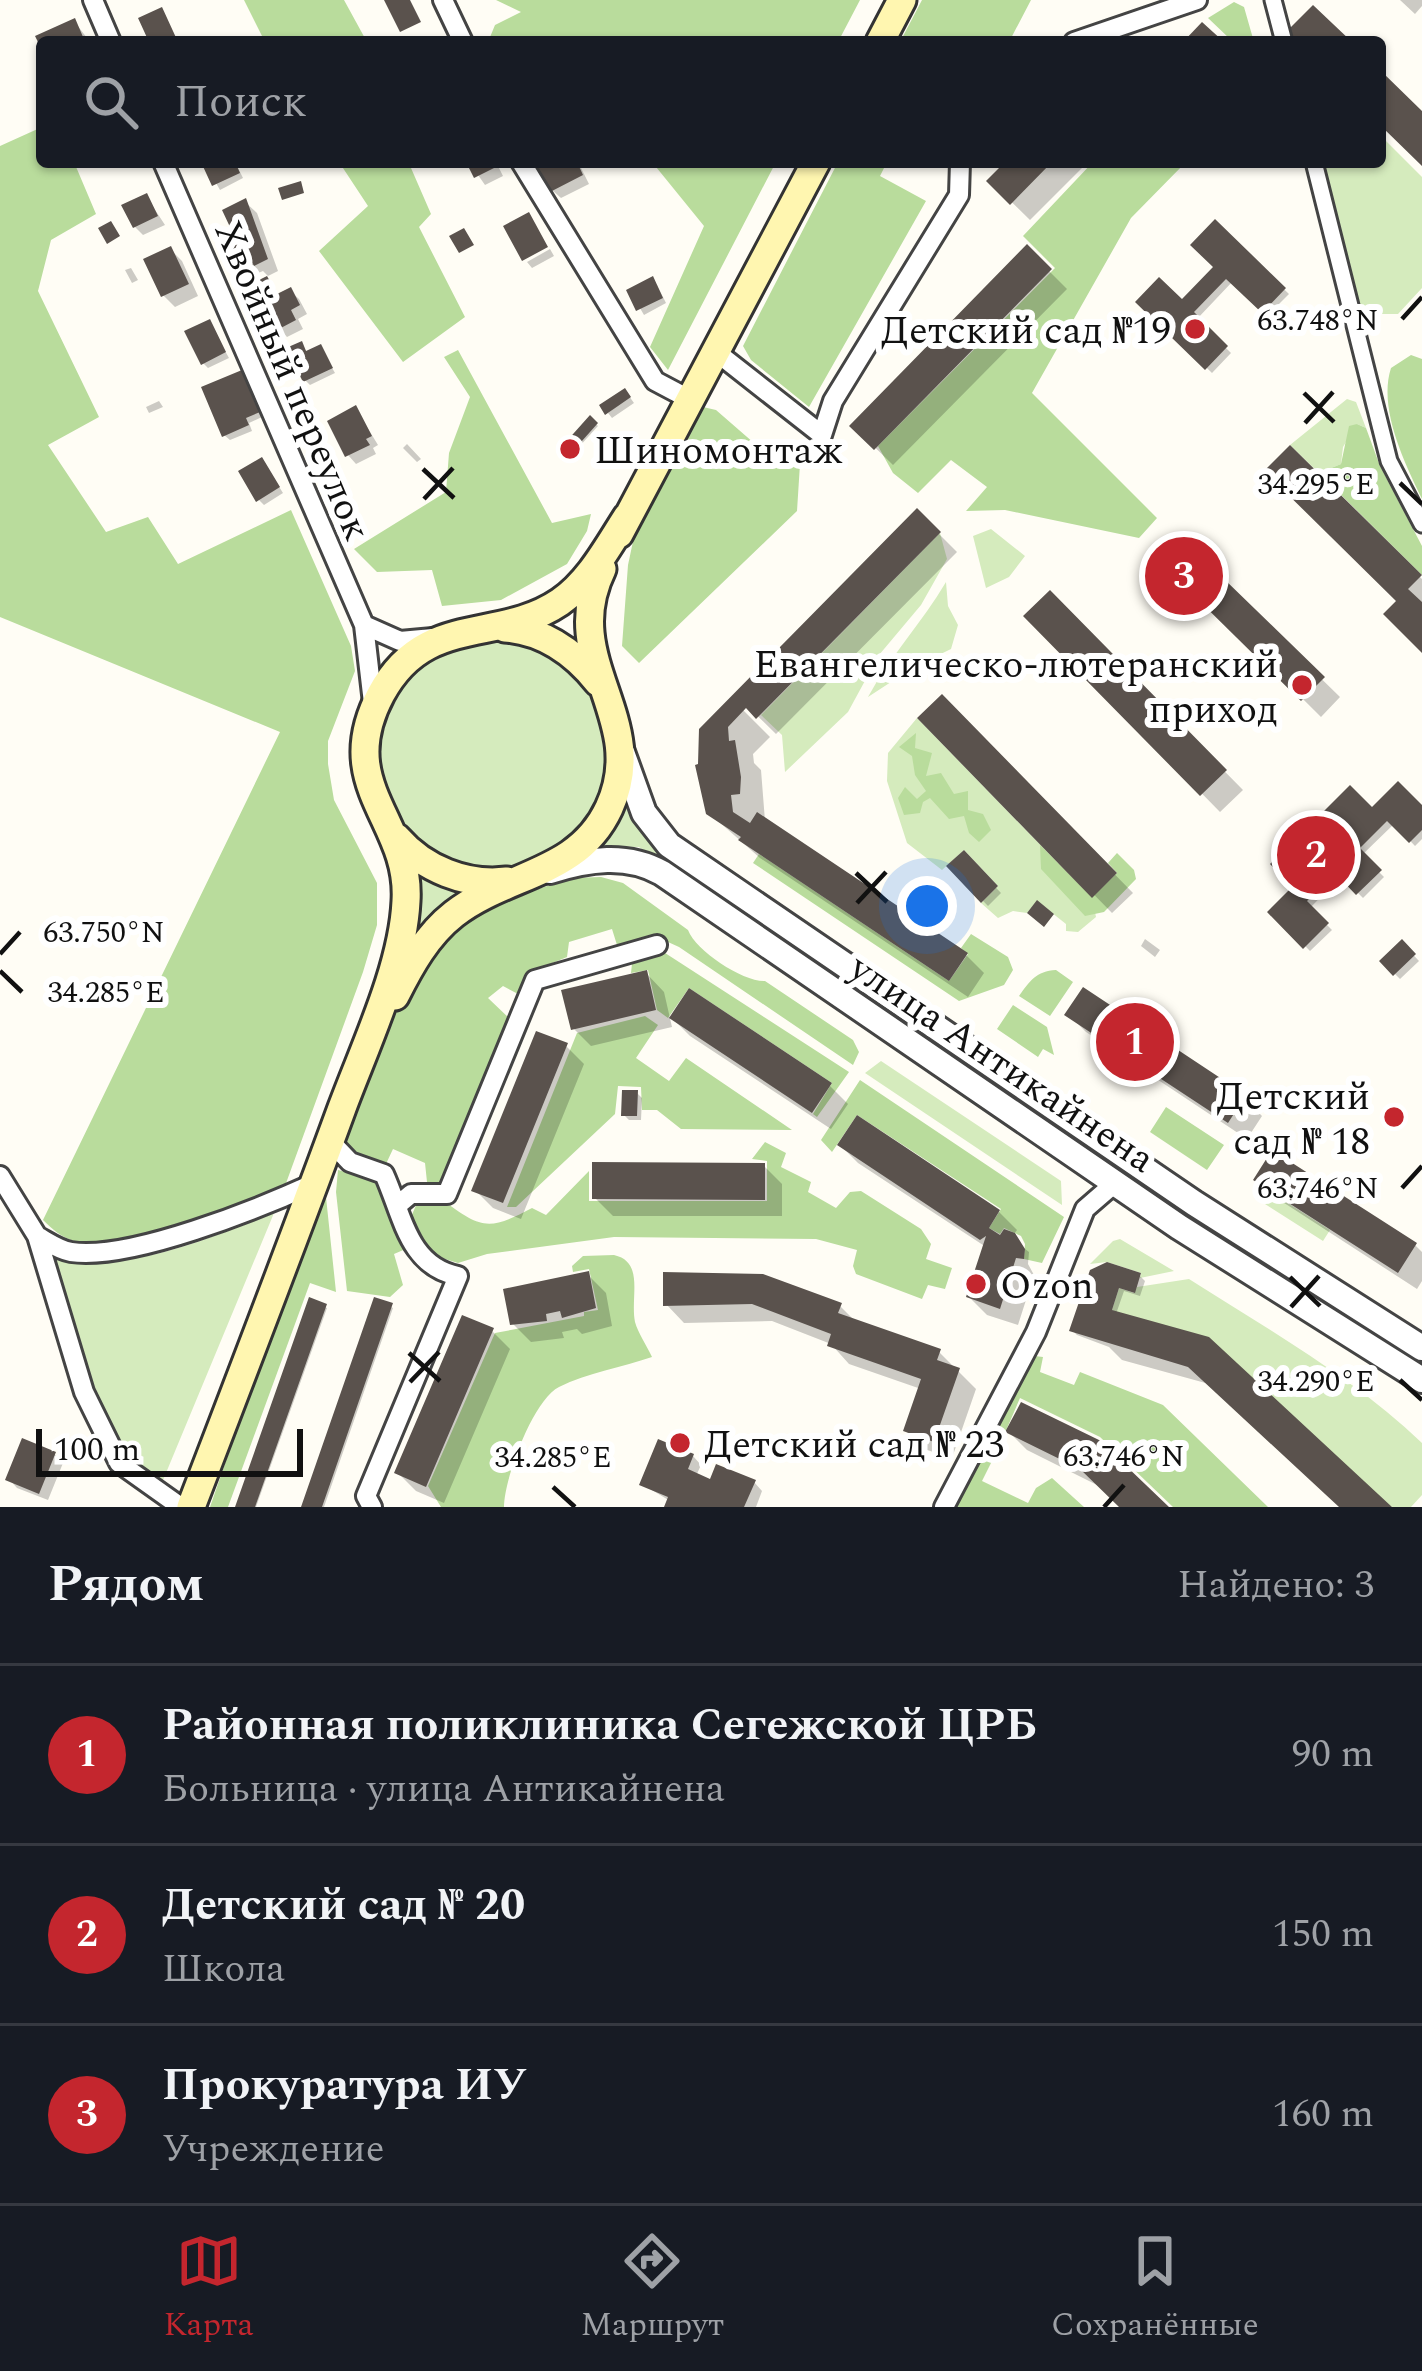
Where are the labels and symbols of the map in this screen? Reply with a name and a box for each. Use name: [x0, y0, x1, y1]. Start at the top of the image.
street label: Хвойный переулок: [198, 212, 386, 550]
text: 63.748°N: [1257, 298, 1379, 344]
place label: Детский сад №19: [881, 302, 1171, 361]
marker: Детский сад №19: [1182, 316, 1208, 342]
place label: Шиномонтаж: [594, 422, 843, 481]
marker: Шиномонтаж: [557, 436, 583, 462]
text: 34.295°E: [1257, 462, 1375, 508]
pin: 3: [1145, 531, 1223, 621]
place label: Евангелическо-лютеранский приход: [753, 636, 1278, 740]
marker: Евангелическо-лютеранский приход: [1289, 672, 1315, 698]
pin: 2: [1277, 810, 1355, 900]
your location: [897, 876, 957, 936]
text: 63.750°N: [43, 910, 165, 956]
street label: улица Антикайнена: [836, 939, 1166, 1189]
text: 34.285°E: [47, 970, 165, 1016]
pin: 1: [1096, 997, 1174, 1087]
place label: Детский сад № 18: [1216, 1068, 1370, 1172]
marker: Детский сад № 18: [1381, 1104, 1407, 1130]
text: 63.746°N: [1257, 1166, 1379, 1212]
place label: Ozon: [1000, 1257, 1094, 1316]
marker: Ozon: [963, 1271, 989, 1297]
text: 34.290°E: [1257, 1359, 1375, 1405]
place label: Детский сад № 23: [704, 1416, 1004, 1475]
scale bar: [36, 1423, 303, 1476]
marker: Детский сад № 23: [667, 1430, 693, 1456]
text: 63.746°N: [1063, 1434, 1185, 1480]
text: 34.285°E: [494, 1435, 612, 1481]

